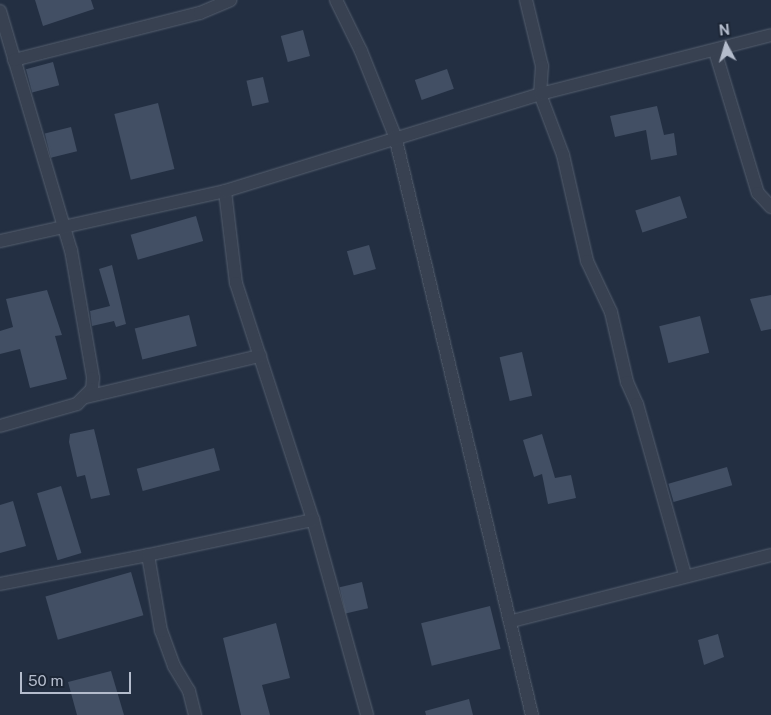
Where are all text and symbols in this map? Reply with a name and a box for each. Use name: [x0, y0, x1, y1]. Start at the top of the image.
north arrow: [701, 20, 751, 70]
text: N: [718, 22, 731, 39]
scale bar: [22, 662, 134, 694]
text: 50 m: [28, 672, 63, 689]

